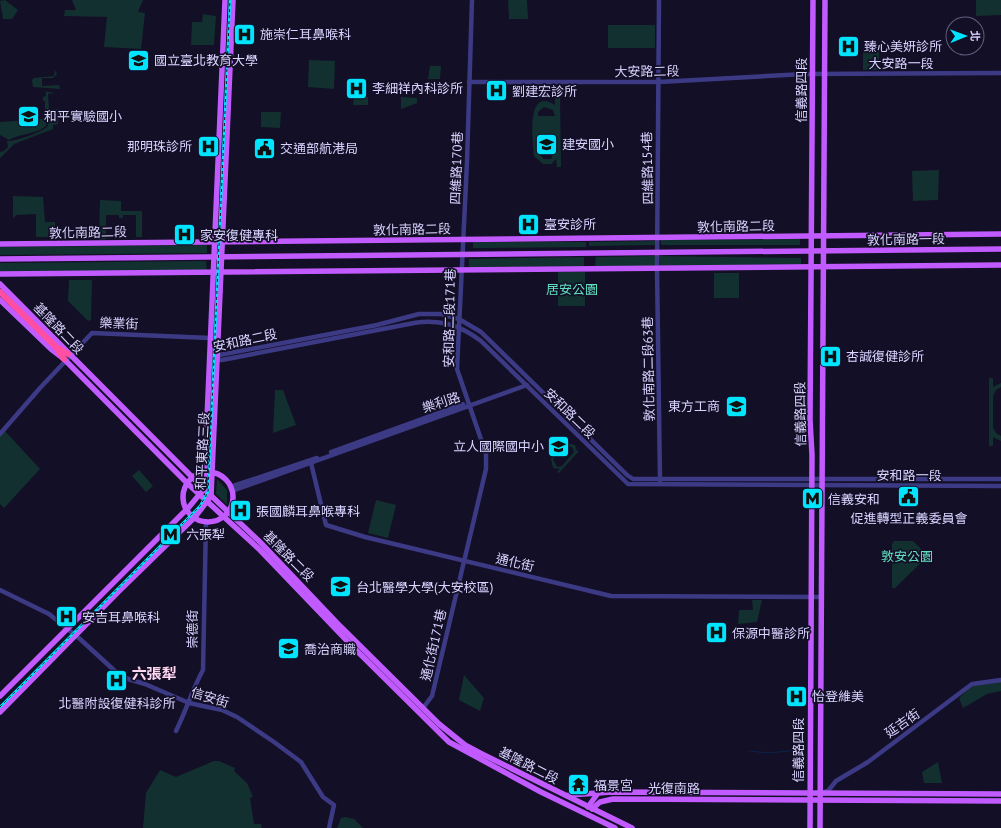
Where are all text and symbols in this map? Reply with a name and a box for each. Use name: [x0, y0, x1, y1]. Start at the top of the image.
north arrow: [945, 16, 985, 56]
hospital icon: 施崇仁耳鼻喉科: [232, 21, 258, 47]
place label: 施崇仁耳鼻喉科: [260, 26, 351, 43]
text: 北: [968, 30, 982, 41]
hospital icon: 臻心美妍診所: [836, 33, 862, 59]
place label: 臻心美妍診所: [864, 38, 942, 55]
school or university icon: 國立臺北教育大學: [125, 47, 151, 73]
place label: 國立臺北教育大學: [154, 52, 258, 69]
street label: 大安路一段: [868, 55, 934, 72]
street label: 信義路四段: [793, 57, 810, 123]
street label: 大安路二段: [614, 62, 680, 81]
hospital icon: 李細祥內科診所: [343, 75, 369, 101]
hospital icon: 劉建宏診所: [483, 78, 509, 104]
place label: 李細祥內科診所: [372, 80, 463, 97]
place label: 劉建宏診所: [512, 83, 577, 100]
school or university icon: 和平實驗國小: [16, 103, 42, 129]
place label: 和平實驗國小: [44, 108, 122, 125]
street label: 四維路170巷: [447, 131, 466, 205]
school or university icon: 建安國小: [533, 131, 559, 157]
street label: 四維路154巷: [638, 131, 657, 205]
hospital icon: 那明珠診所: [195, 133, 221, 159]
public building icon: 交通部航港局: [251, 135, 277, 161]
place label: 建安國小: [562, 136, 614, 153]
place label: 那明珠診所: [127, 138, 192, 155]
place label: 交通部航港局: [280, 140, 358, 157]
hospital icon: 臺安診所: [516, 211, 542, 237]
place label: 臺安診所: [544, 216, 596, 233]
street label: 敦化南路二段: [697, 217, 775, 236]
street label: 敦化南路二段: [373, 220, 451, 239]
hospital icon: 家安復健專科: [172, 222, 198, 248]
street label: 敦化南路二段: [49, 223, 127, 242]
place label: 家安復健專科: [200, 227, 278, 244]
street label: 敦化南路一段: [867, 230, 945, 249]
street label: 安和路二段171巷: [440, 268, 459, 368]
park label: 居安公園: [546, 281, 598, 298]
street label: 基隆路二段: [30, 299, 87, 358]
street label: 樂業街: [99, 314, 139, 333]
street label: 敦化南路二段63巷: [639, 316, 658, 422]
street label: 安和路二段: [212, 325, 279, 356]
hospital icon: 杏誠復健診所: [817, 343, 843, 369]
place label: 杏誠復健診所: [846, 348, 924, 365]
street label: 信義路四段: [791, 381, 810, 447]
street label: 安和路二段: [540, 385, 599, 442]
street label: 樂利路: [420, 388, 462, 417]
school or university icon: 東方工商: [723, 393, 749, 419]
place label: 東方工商: [668, 398, 720, 415]
street label: 和平東路三段: [192, 412, 213, 490]
school or university icon: 立人國際國中小: [546, 433, 572, 459]
place label: 立人國際國中小: [453, 438, 544, 455]
street label: 安和路一段: [876, 467, 942, 484]
public building icon: 促進轉型正義委員會: [896, 483, 922, 509]
metro station icon: 信義安和: [799, 486, 825, 512]
place label: 信義安和: [828, 491, 880, 508]
hospital icon: 張國麟耳鼻喉專科: [227, 498, 253, 524]
place label: 張國麟耳鼻喉專科: [256, 503, 360, 520]
place label: 促進轉型正義委員會: [850, 510, 968, 527]
metro station icon: 六張犁: [157, 521, 183, 547]
place label: 六張犁: [186, 526, 225, 543]
street label: 基隆路二段: [260, 527, 318, 585]
park label: 敦安公園: [881, 548, 933, 565]
street label: 通化街: [494, 550, 536, 575]
school or university icon: 台北醫學大學(大安校區): [328, 574, 354, 600]
place label: 台北醫學大學(大安校區): [356, 579, 493, 596]
hospital icon: 安吉耳鼻喉科: [54, 604, 80, 630]
street label: 通化街171巷: [417, 608, 450, 683]
place label: 安吉耳鼻喉科: [82, 609, 160, 626]
street label: 崇德街: [184, 609, 201, 649]
hospital icon: 保源中醫診所: [704, 620, 730, 646]
place label: 保源中醫診所: [732, 625, 810, 642]
school or university icon: 喬治商職: [275, 636, 301, 662]
place label: 喬治商職: [304, 641, 356, 658]
district label: 六張犁: [131, 664, 177, 683]
hospital icon: 北醫附設復健科診所: [104, 668, 130, 694]
hospital icon: 怡登維美: [784, 683, 810, 709]
street label: 信安街: [189, 684, 231, 711]
place label: 怡登維美: [812, 688, 864, 705]
place label: 北醫附設復健科診所: [58, 695, 176, 712]
street label: 延吉街: [881, 705, 923, 742]
street label: 信義路四段: [790, 717, 807, 783]
street label: 基隆路二段: [496, 743, 562, 788]
temple icon: 福景宮: [566, 772, 592, 798]
place label: 福景宮: [594, 777, 633, 794]
street label: 光復南路: [648, 780, 700, 797]

